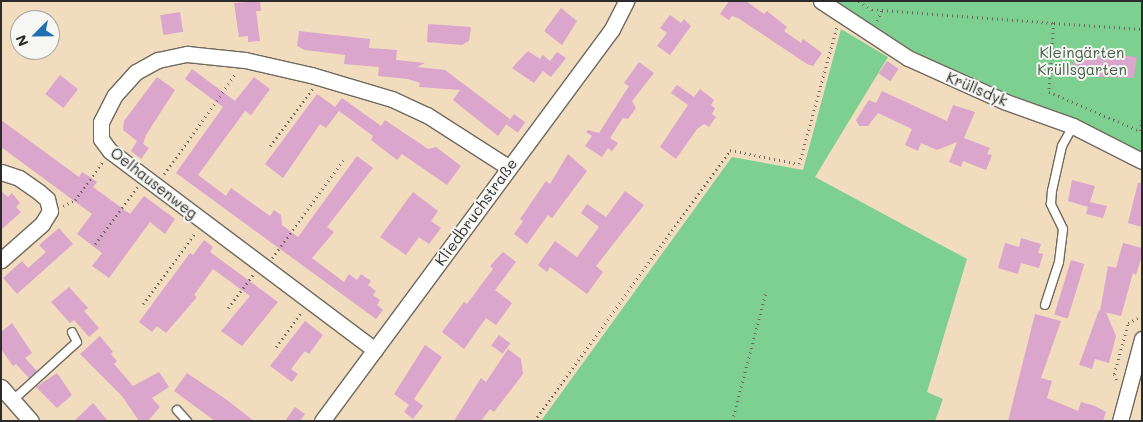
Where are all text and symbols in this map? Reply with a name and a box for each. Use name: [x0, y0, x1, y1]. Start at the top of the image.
north arrow: [10, 10, 60, 60]
text: N: [11, 32, 32, 49]
park label: Kleingärten Krüllsgarten: [1037, 43, 1127, 78]
street label: Krüllsdyk: [944, 68, 1010, 110]
street label: Oelhausenweg: [107, 143, 201, 223]
street label: Kliedbruchstraße: [431, 155, 521, 269]

